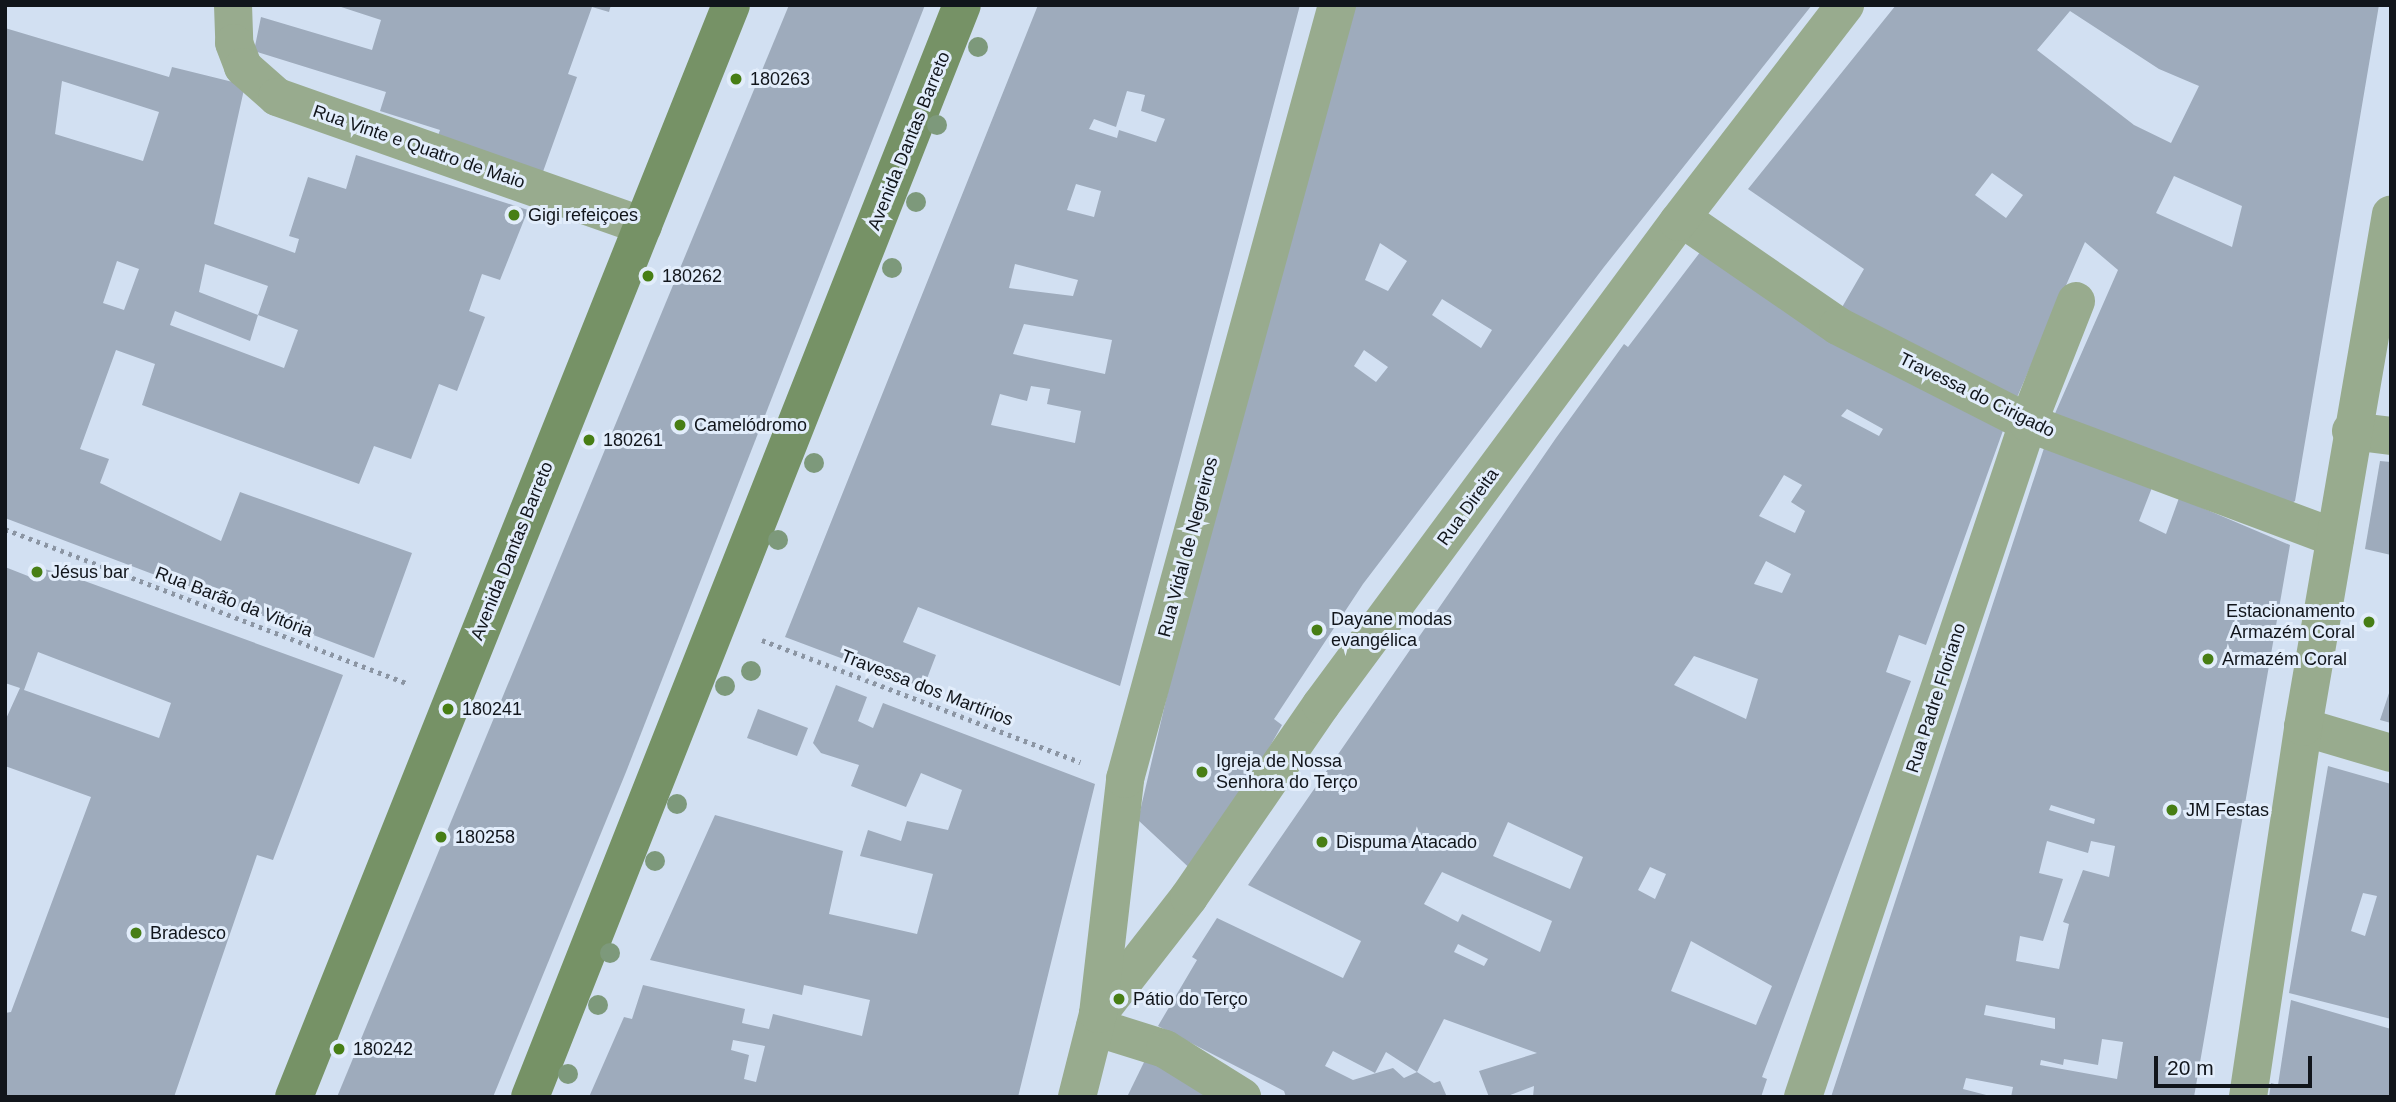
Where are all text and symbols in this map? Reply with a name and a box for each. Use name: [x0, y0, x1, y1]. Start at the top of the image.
street label: Avenida Dantas Barreto: [863, 49, 955, 233]
place label: 180263: [750, 68, 810, 90]
marker: 180263: [728, 71, 744, 87]
street label: Rua Vinte e Quatro de Maio: [310, 101, 528, 193]
place label: Gigi refeiçoes: [528, 204, 638, 226]
marker: Gigi refeiçoes: [506, 207, 522, 223]
place label: 180262: [662, 265, 722, 287]
marker: 180262: [640, 268, 656, 284]
street label: Travessa do Cirigado: [1896, 348, 2058, 442]
place label: Camelódromo: [694, 414, 807, 436]
marker: Camelódromo: [672, 417, 688, 433]
place label: 180261: [603, 429, 663, 451]
marker: 180261: [581, 432, 597, 448]
street label: Rua Vidal de Negreiros: [1154, 454, 1222, 640]
street label: Avenida Dantas Barreto: [466, 459, 558, 643]
street label: Rua Direita: [1433, 464, 1503, 550]
place label: Jésus bar: [51, 561, 129, 583]
street label: Rua Barão da Vitória: [152, 562, 316, 642]
marker: Jésus bar: [29, 564, 45, 580]
place label: Estacionamento Armazém Coral: [2226, 601, 2355, 644]
place label: Dayane modas evangélica: [1331, 609, 1452, 652]
marker: Estacionamento Armazém Coral: [2361, 614, 2377, 630]
street label: Rua Padre Floriano: [1902, 620, 1970, 776]
marker: Dayane modas evangélica: [1309, 622, 1325, 638]
street label: Travessa dos Martírios: [838, 645, 1016, 731]
place label: Armazém Coral: [2222, 648, 2347, 670]
marker: Armazém Coral: [2200, 651, 2216, 667]
place label: 180241: [462, 698, 522, 720]
marker: 180241: [440, 701, 456, 717]
place label: Igreja de Nossa Senhora do Terço: [1216, 751, 1358, 794]
marker: Igreja de Nossa Senhora do Terço: [1194, 764, 1210, 780]
place label: JM Festas: [2186, 799, 2269, 821]
marker: JM Festas: [2164, 802, 2180, 818]
place label: 180258: [455, 826, 515, 848]
marker: 180258: [433, 829, 449, 845]
place label: Dispuma Atacado: [1336, 831, 1478, 853]
marker: Dispuma Atacado: [1314, 834, 1330, 850]
place label: Bradesco: [150, 922, 226, 944]
marker: Bradesco: [128, 925, 144, 941]
place label: Pátio do Terço: [1133, 988, 1248, 1010]
marker: Pátio do Terço: [1111, 991, 1127, 1007]
place label: 180242: [353, 1038, 413, 1060]
marker: 180242: [331, 1041, 347, 1057]
scale bar: [2158, 1042, 2316, 1086]
text: 20 m: [2167, 1056, 2214, 1079]

